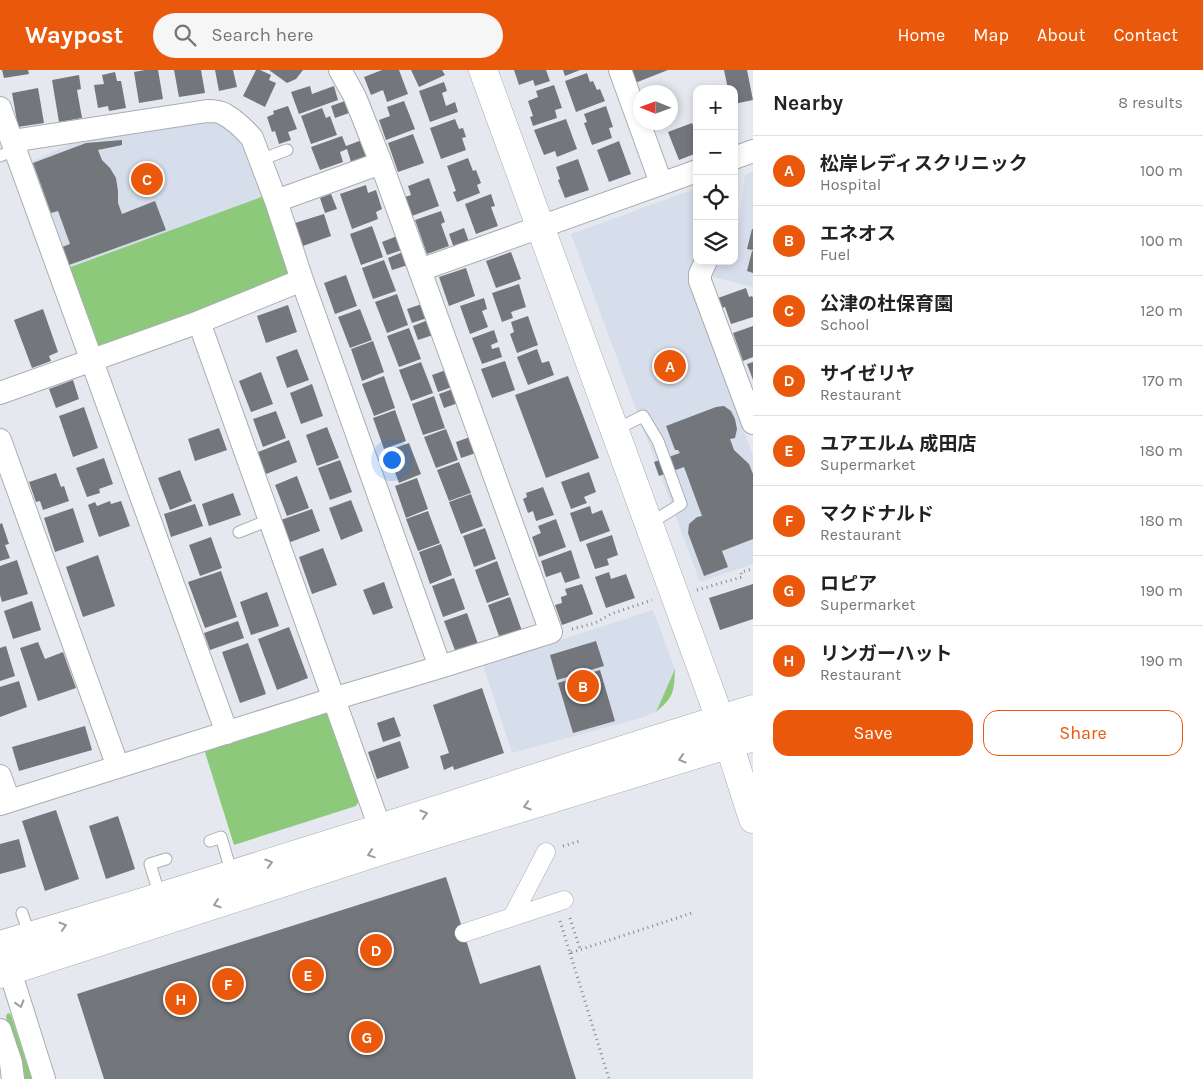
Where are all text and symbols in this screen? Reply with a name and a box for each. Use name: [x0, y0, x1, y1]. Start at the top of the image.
search box: [153, 13, 503, 58]
text: Waypost: [25, 21, 123, 49]
icon: search: [171, 21, 199, 49]
text: Search here: [211, 24, 313, 46]
text: Home: [897, 24, 945, 46]
text: Map: [973, 24, 1009, 46]
text: About: [1037, 24, 1086, 46]
text: Contact: [1114, 24, 1178, 46]
north arrow: [633, 85, 678, 130]
map controls: [693, 85, 738, 265]
button: +: [693, 85, 738, 130]
text: Nearby: [773, 91, 843, 115]
text: 8 results: [1118, 93, 1183, 112]
button: −: [693, 130, 738, 175]
text: 松岸レディスクリニック: [820, 153, 1028, 175]
pin: C: [131, 160, 163, 198]
text: A: [784, 161, 794, 180]
text: 100 m: [1140, 161, 1183, 180]
button: locate: [693, 175, 738, 220]
text: Hospital: [820, 175, 881, 194]
button: layers: [693, 220, 738, 265]
text: エネオス: [820, 223, 896, 245]
text: B: [784, 231, 794, 250]
text: 100 m: [1140, 231, 1183, 250]
text: Fuel: [820, 245, 850, 264]
text: 公津の杜保育園: [820, 293, 953, 315]
text: C: [784, 301, 794, 320]
text: 120 m: [1140, 301, 1183, 320]
text: School: [820, 315, 870, 334]
pin: A: [654, 347, 686, 385]
text: サイゼリヤ: [820, 363, 915, 385]
text: D: [784, 371, 794, 390]
text: 170 m: [1142, 371, 1183, 390]
text: Restaurant: [820, 385, 901, 404]
text: ユアエルム 成田店: [820, 433, 976, 455]
text: E: [784, 441, 794, 460]
text: 180 m: [1140, 441, 1183, 460]
your location: [379, 447, 405, 473]
text: Supermarket: [820, 455, 916, 474]
text: マクドナルド: [820, 503, 934, 525]
text: F: [785, 511, 793, 530]
text: 180 m: [1140, 511, 1183, 530]
text: Restaurant: [820, 525, 901, 544]
text: ロピア: [820, 573, 877, 595]
text: G: [784, 581, 794, 600]
text: 190 m: [1140, 581, 1183, 600]
text: Supermarket: [820, 595, 916, 614]
text: リンガーハット: [820, 643, 953, 665]
text: H: [783, 651, 795, 670]
text: 190 m: [1140, 651, 1183, 670]
text: Restaurant: [820, 665, 901, 684]
pin: B: [567, 667, 599, 705]
button: Save: [773, 710, 973, 756]
button: Share: [983, 710, 1183, 756]
one-way arrow: [678, 753, 687, 763]
one-way arrow: [523, 800, 531, 810]
one-way arrow: [419, 810, 428, 820]
one-way arrow: [368, 848, 376, 858]
one-way arrow: [264, 858, 273, 868]
one-way arrow: [213, 898, 221, 908]
one-way arrow: [59, 921, 67, 931]
pin: D: [360, 931, 392, 969]
pin: E: [292, 956, 324, 994]
pin: F: [212, 965, 244, 1003]
pin: H: [165, 980, 197, 1018]
one-way arrow: [14, 999, 24, 1007]
pin: G: [351, 1018, 383, 1056]

